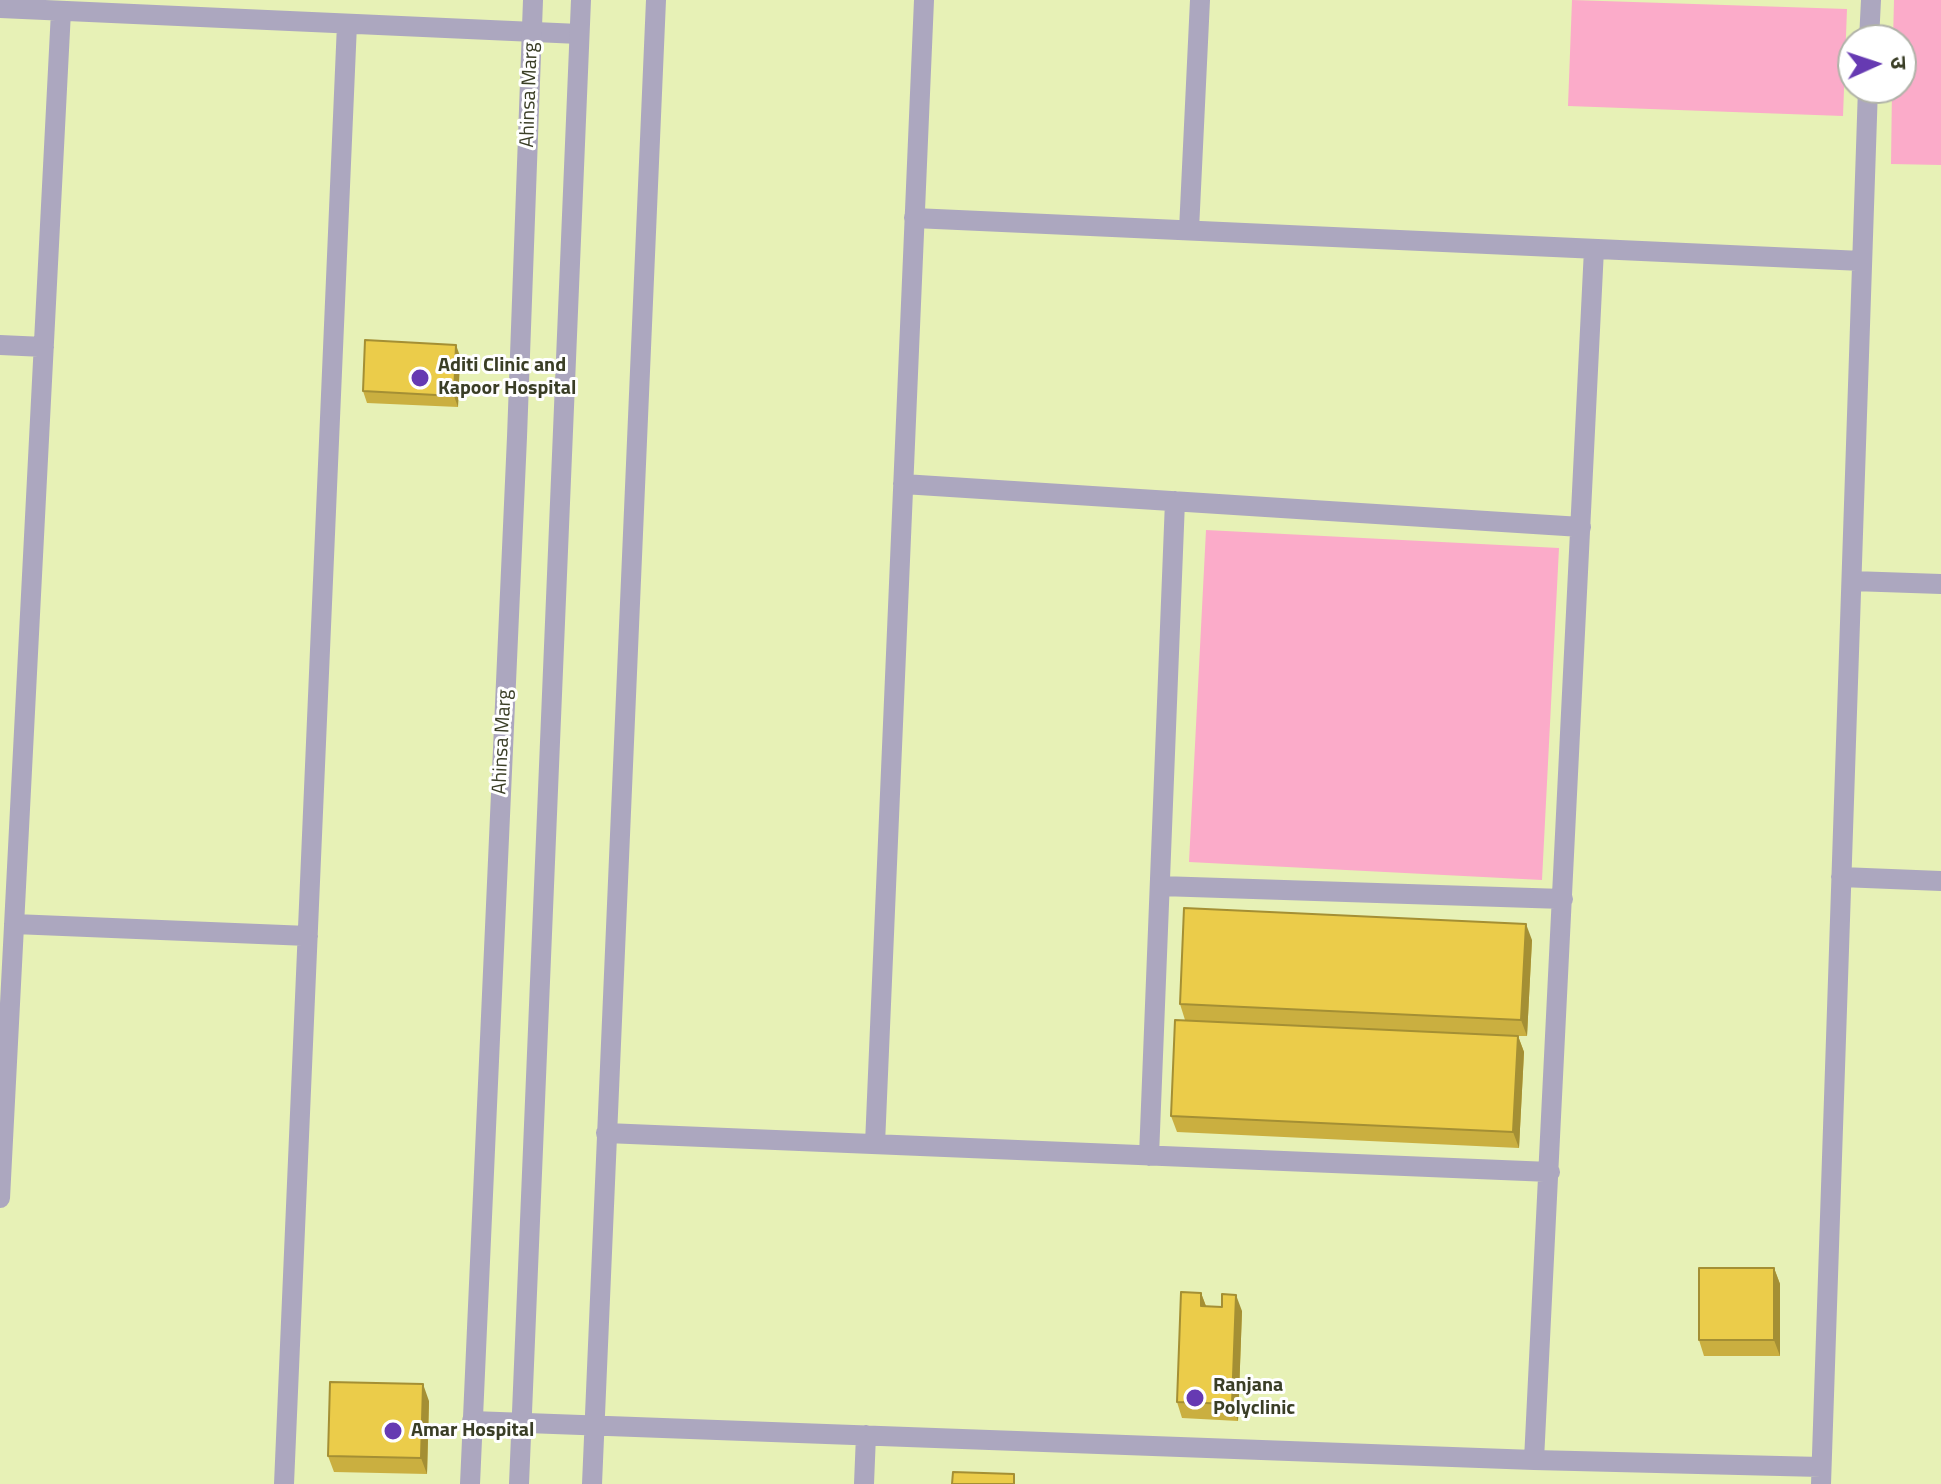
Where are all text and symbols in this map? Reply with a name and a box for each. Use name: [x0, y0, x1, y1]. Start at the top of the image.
north arrow: [1837, 24, 1917, 104]
street label: Ahinsa Marg: [516, 42, 544, 148]
text: उ: [1882, 56, 1916, 70]
place label: Aditi Clinic and Kapoor Hospital: [438, 354, 576, 401]
marker: Aditi Clinic and Kapoor Hospital: [409, 367, 431, 389]
street label: Ahinsa Marg: [488, 689, 518, 795]
place label: Ranjana Polyclinic: [1213, 1374, 1295, 1421]
marker: Ranjana Polyclinic: [1184, 1387, 1206, 1409]
place label: Amar Hospital: [411, 1419, 534, 1443]
marker: Amar Hospital: [382, 1420, 404, 1442]

